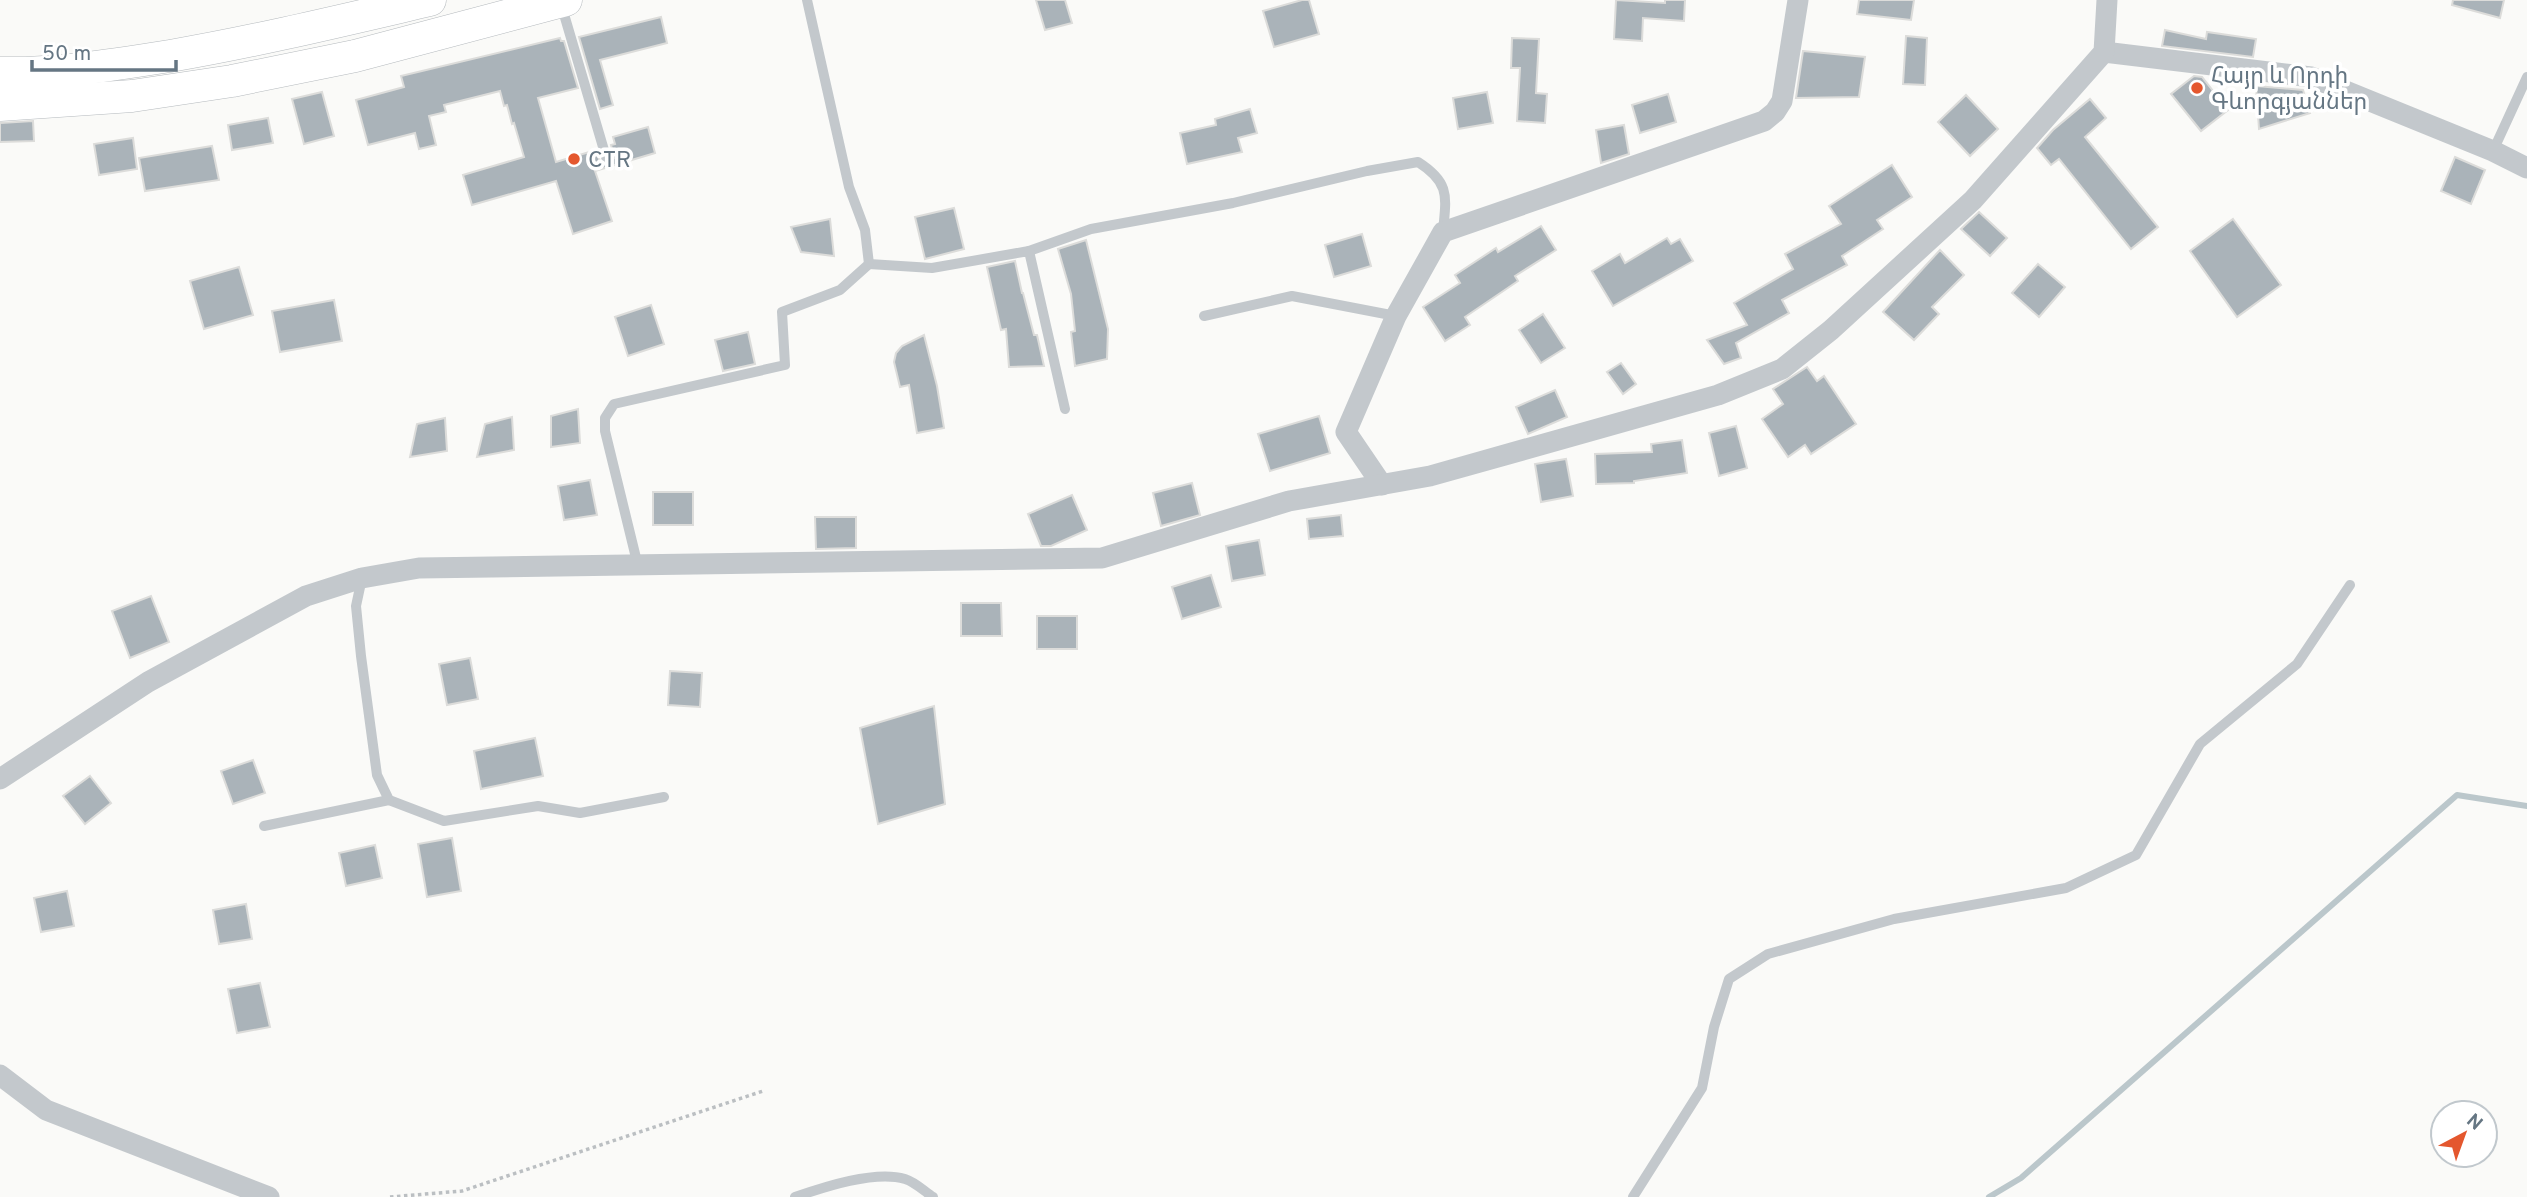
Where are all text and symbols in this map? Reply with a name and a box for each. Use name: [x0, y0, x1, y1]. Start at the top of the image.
scale bar: [32, 28, 175, 72]
text: 50 m: [42, 41, 91, 68]
place label: Հայր և Որդի Գևորգյաններ: [2211, 63, 2367, 118]
marker: Հայր և Որդի Գևորգյաններ: [2189, 80, 2205, 96]
place label: CTR: [588, 147, 631, 176]
marker: CTR: [566, 151, 582, 167]
north arrow: [2429, 1099, 2499, 1169]
text: N: [2461, 1109, 2487, 1136]

